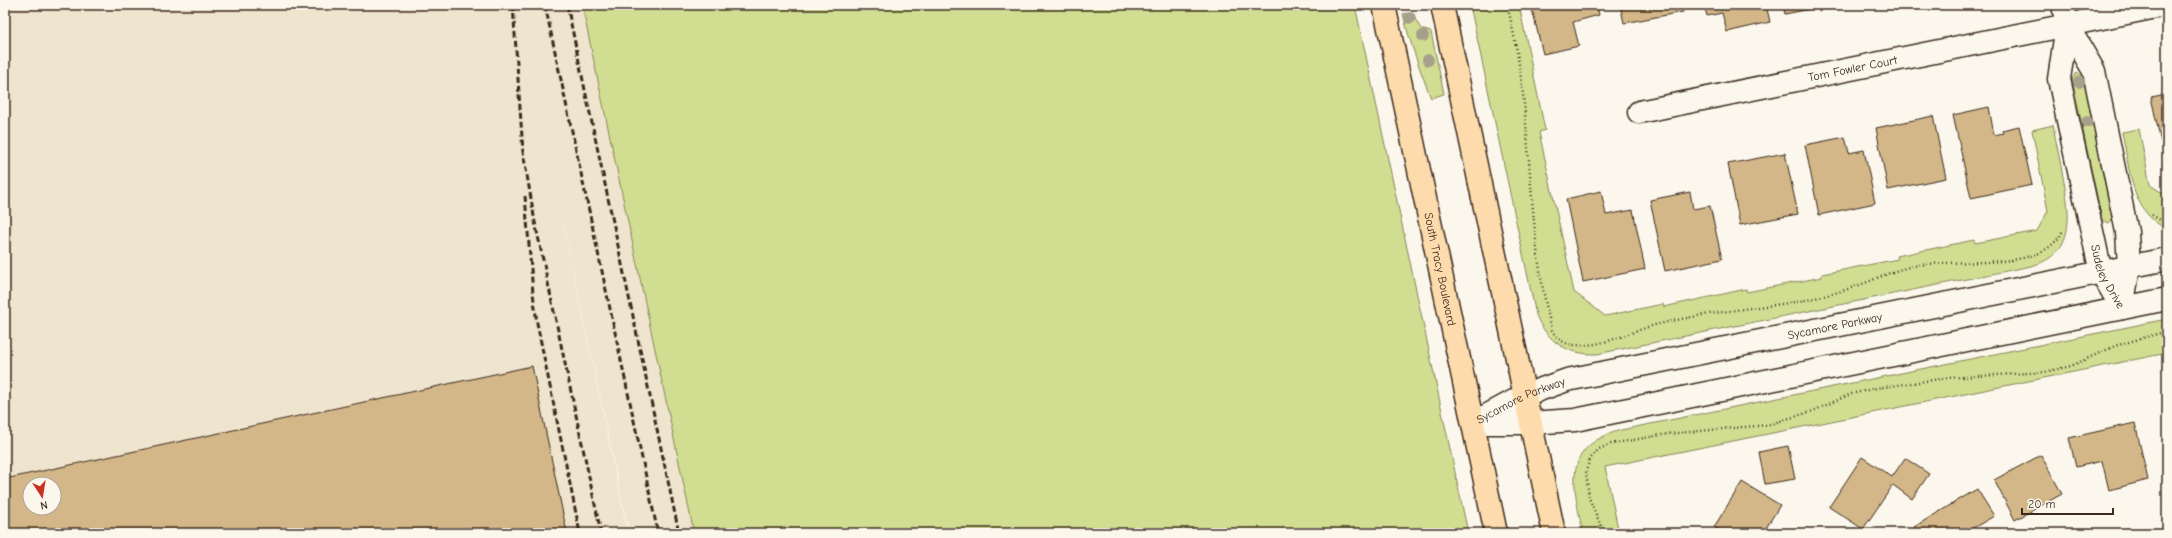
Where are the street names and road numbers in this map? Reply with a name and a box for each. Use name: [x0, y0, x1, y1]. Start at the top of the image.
street label: Tom Fowler Court: [1807, 53, 1899, 85]
street label: South Tracy Boulevard: [1421, 211, 1459, 327]
street label: Sudeley Drive: [2088, 243, 2128, 311]
street label: Sycamore Parkway: [1786, 309, 1884, 342]
street label: Sycamore Parkway: [1474, 374, 1568, 427]

